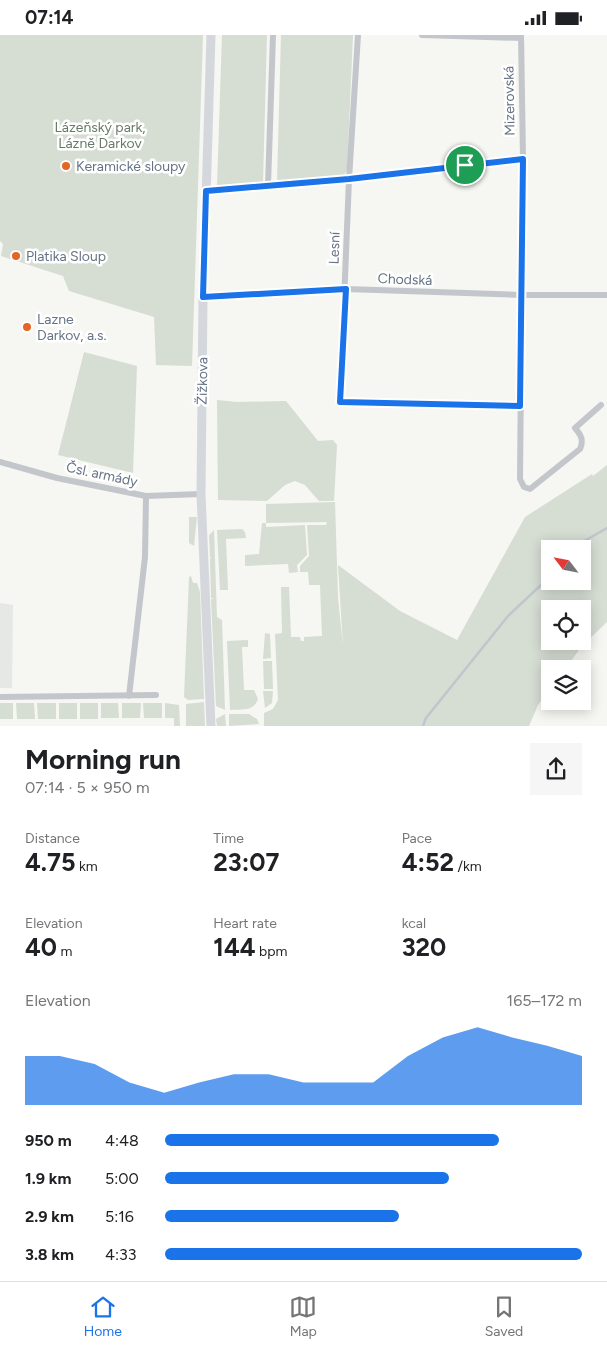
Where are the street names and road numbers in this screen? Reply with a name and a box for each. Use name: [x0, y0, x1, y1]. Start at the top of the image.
street label: Mizerovská: [500, 66, 519, 136]
street label: Lesní: [325, 231, 344, 265]
street label: Chodská: [377, 270, 433, 289]
street label: Žižkova: [194, 357, 211, 405]
street label: Čsl. armády: [65, 459, 140, 490]

